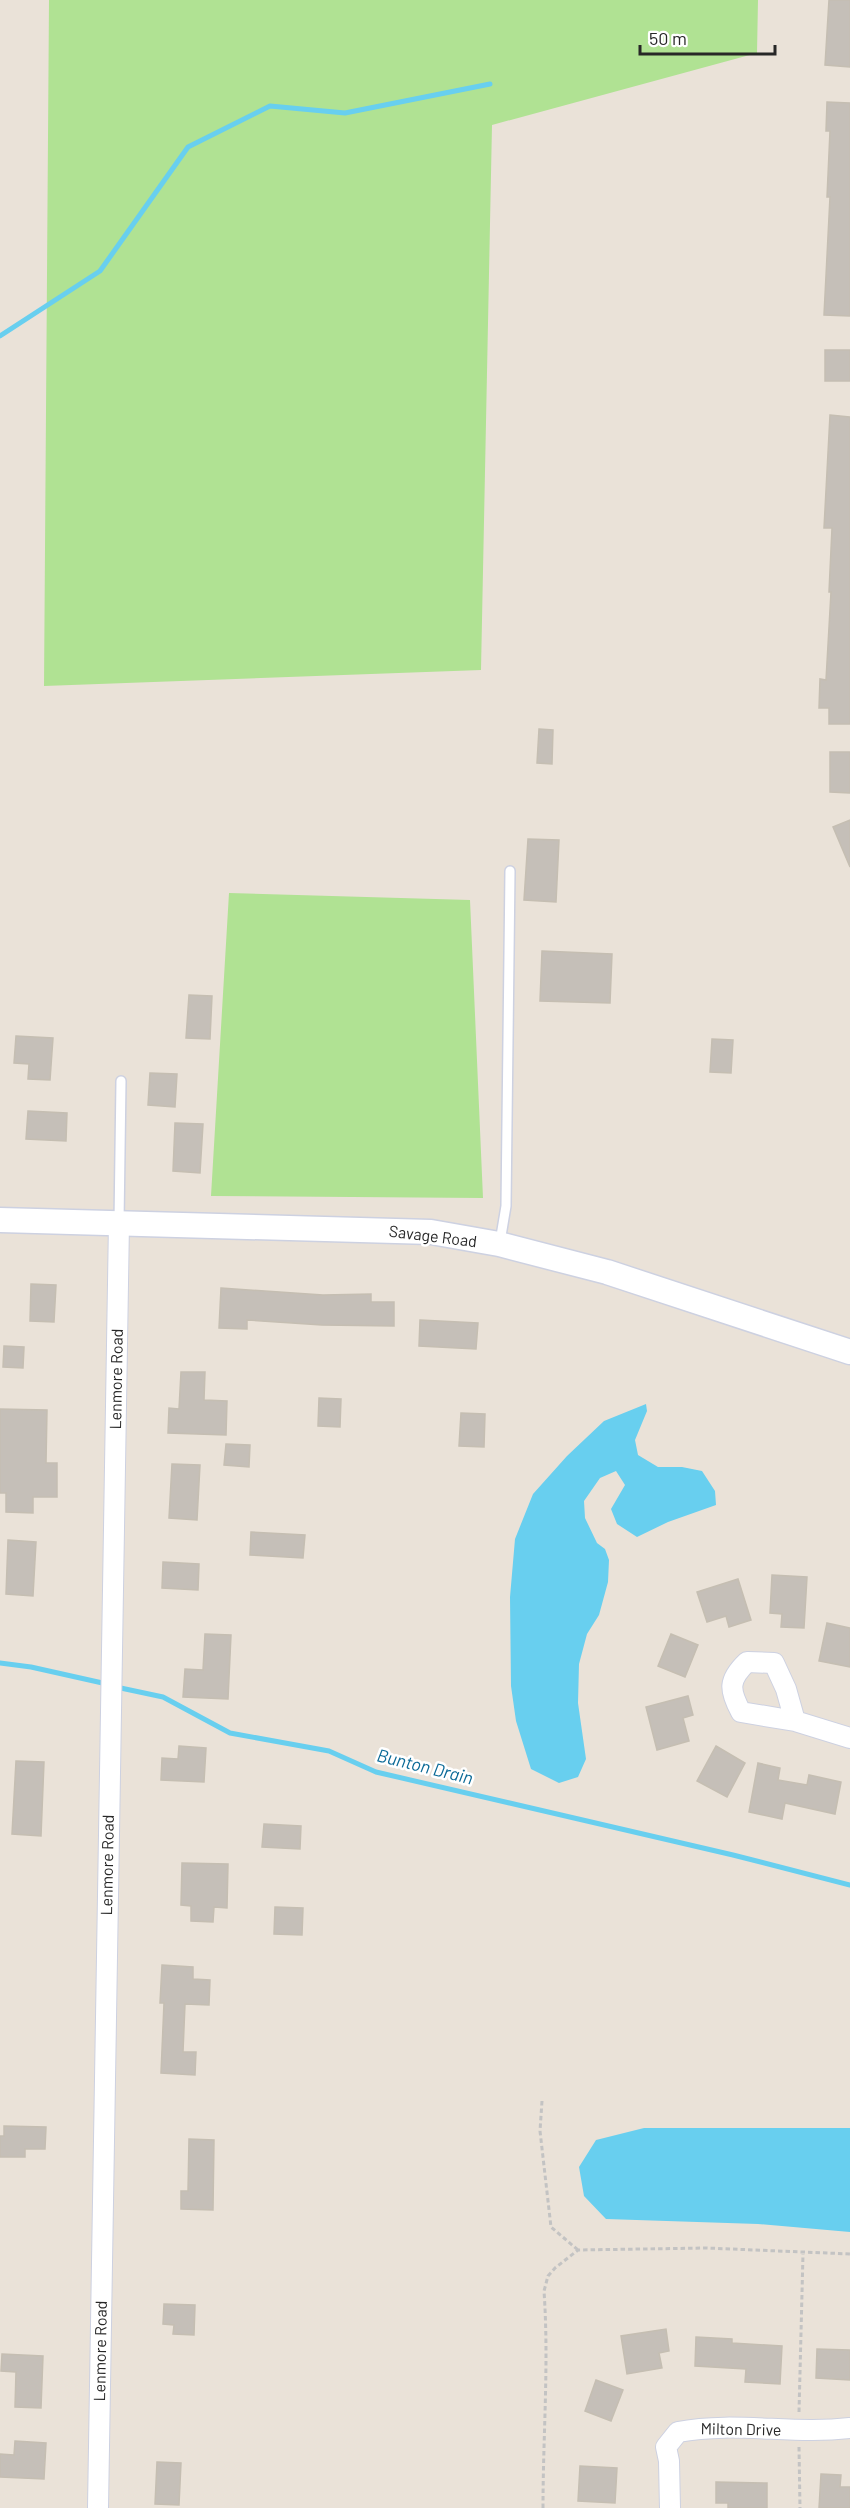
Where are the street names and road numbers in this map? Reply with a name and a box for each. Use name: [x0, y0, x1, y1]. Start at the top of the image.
street label: Savage Road: [388, 1221, 478, 1250]
street label: Lenmore Road: [105, 1328, 126, 1430]
street label: Lenmore Road: [96, 1814, 117, 1916]
street label: Lenmore Road: [89, 2300, 110, 2402]
street label: Milton Drive: [700, 2418, 782, 2439]

